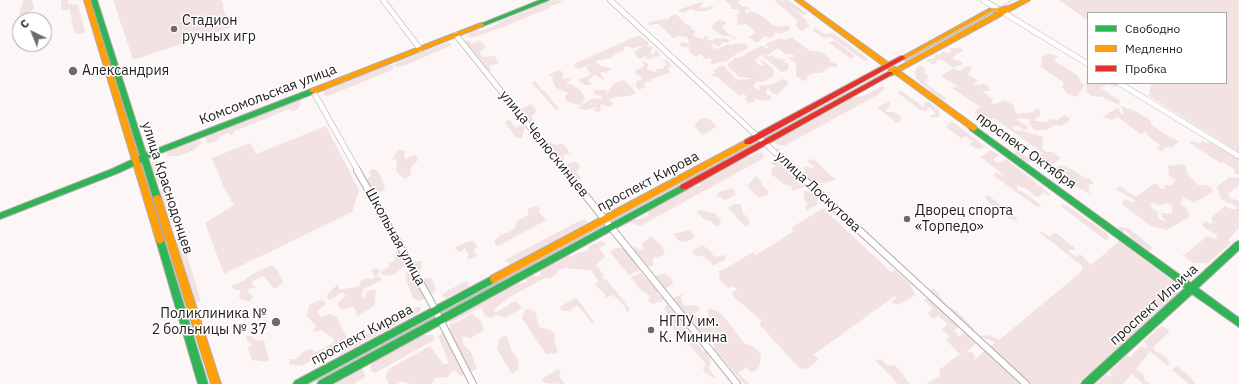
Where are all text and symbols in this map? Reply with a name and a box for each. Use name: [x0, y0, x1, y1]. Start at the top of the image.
north arrow: [12, 12, 52, 52]
legend: [1087, 12, 1227, 84]
place label: Стадион ручных игр: [182, 13, 256, 46]
text: С: [17, 16, 32, 32]
text: Свободно: [1125, 21, 1180, 36]
marker: Стадион ручных игр: [169, 24, 179, 34]
text: Медленно: [1125, 41, 1183, 56]
street label: Комсомольская улица: [197, 61, 339, 129]
text: Пробка: [1125, 61, 1167, 76]
place label: Александрия: [82, 63, 169, 79]
marker: Александрия: [67, 65, 79, 77]
street label: улица Челюскинцев: [496, 87, 592, 201]
street label: проспект Октября: [973, 109, 1079, 193]
street label: улица Краснодонцев: [138, 120, 196, 256]
street label: проспект Кирова: [594, 148, 702, 216]
street label: улица Лоскутова: [772, 148, 864, 236]
street label: Школьная улица: [361, 185, 429, 289]
place label: Дворец спорта «Торпедо»: [915, 203, 1013, 236]
marker: Дворец спорта «Торпедо»: [902, 214, 912, 224]
street label: проспект Ильича: [1107, 261, 1201, 349]
street label: проспект Кирова: [308, 301, 416, 369]
place label: Поликлиника № 2 больницы № 37: [152, 306, 267, 338]
place label: НГПУ им. К. Минина: [659, 314, 727, 346]
marker: Поликлиника № 2 больницы № 37: [270, 316, 282, 328]
marker: НГПУ им. К. Минина: [646, 325, 656, 335]

